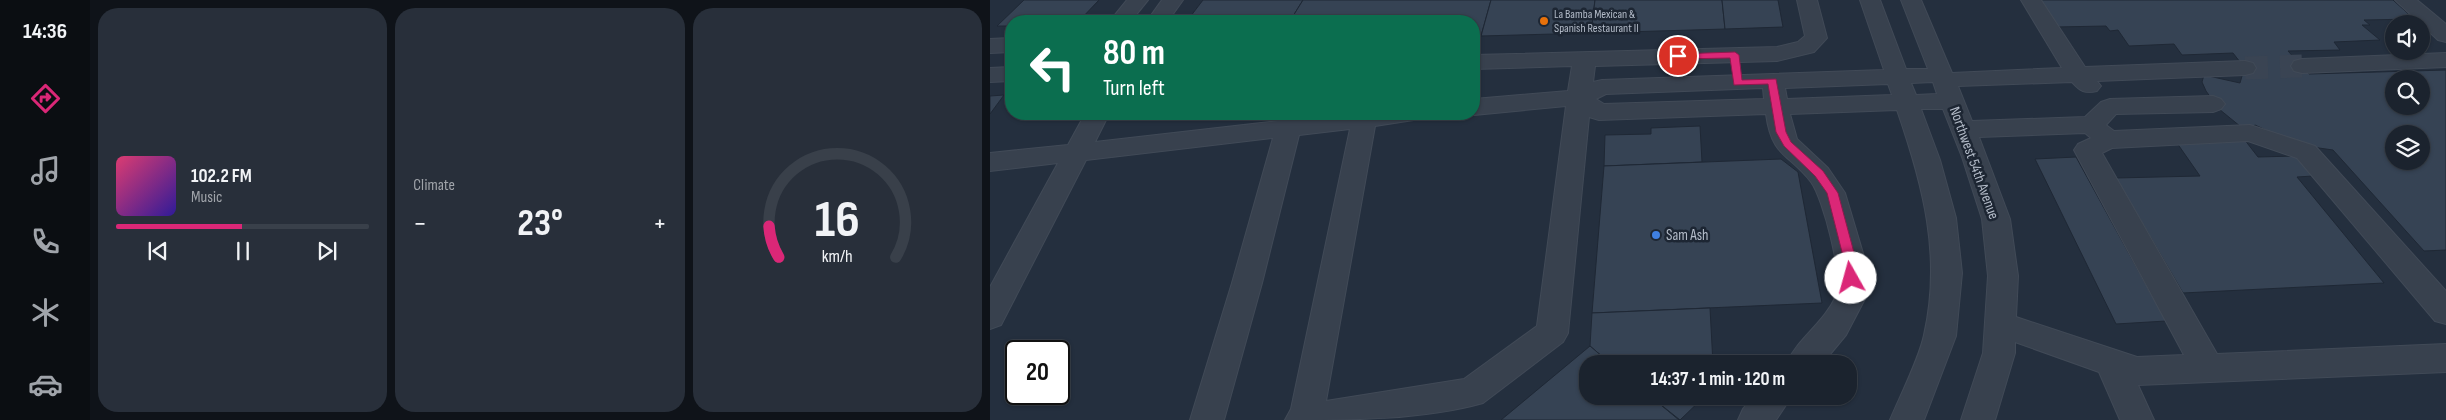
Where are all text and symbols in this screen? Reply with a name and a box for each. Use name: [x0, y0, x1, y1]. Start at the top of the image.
place label: La Bamba Mexican & Spanish Restaurant II: [1554, 7, 1639, 36]
marker: La Bamba Mexican & Spanish Restaurant II: [1538, 15, 1550, 27]
map controls: [2385, 15, 2430, 170]
button: sound: [2385, 15, 2430, 60]
text: 14:36: [23, 18, 67, 45]
text: 80 m: [1103, 32, 1165, 75]
icon: left: [1020, 35, 1085, 100]
pin: [1657, 35, 1699, 77]
icon: arrive: [1664, 42, 1692, 70]
button: search: [2385, 70, 2430, 115]
text: Turn left: [1103, 75, 1165, 102]
icon: directions: [28, 81, 63, 116]
street label: Northwest 54th Avenue: [1945, 104, 2003, 222]
button: layers: [2385, 125, 2430, 170]
icon: music: [28, 153, 63, 188]
text: 102.2 FM: [191, 165, 252, 188]
text: Climate: [413, 176, 455, 195]
text: Music: [191, 188, 222, 207]
text: 16: [815, 189, 860, 252]
text: 23°: [517, 201, 563, 246]
text: −: [413, 207, 427, 240]
text: +: [653, 207, 667, 240]
icon: phone: [28, 224, 63, 259]
place label: Sam Ash: [1666, 226, 1708, 245]
marker: Sam Ash: [1650, 229, 1662, 241]
icon: previous: [144, 237, 172, 265]
icon: pause: [229, 237, 257, 265]
icon: next: [313, 237, 341, 265]
text: km/h: [822, 246, 853, 267]
position arrow: [1824, 251, 1876, 303]
icon: climate: [28, 295, 63, 330]
speed limit sign: 20: [1005, 340, 1070, 405]
icon: car: [28, 367, 63, 402]
text: 14:37 · 1 min · 120 m: [1651, 368, 1785, 391]

